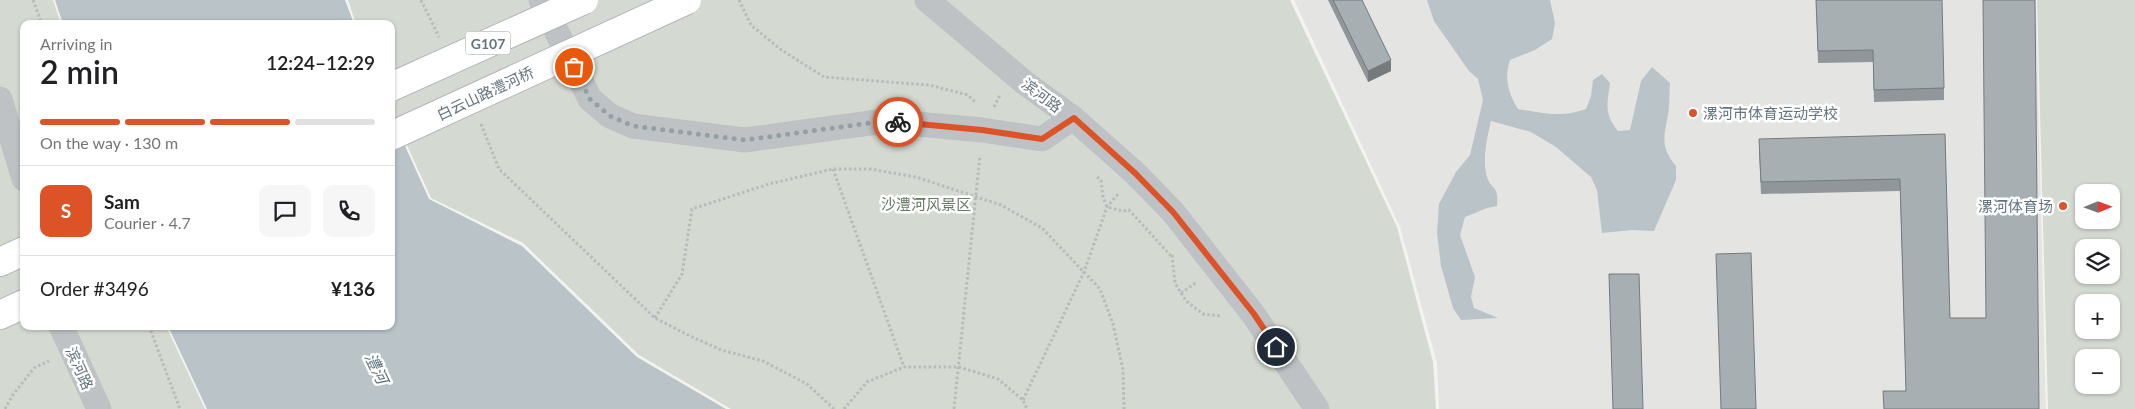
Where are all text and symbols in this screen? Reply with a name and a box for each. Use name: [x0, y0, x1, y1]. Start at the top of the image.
road number: G107: [466, 32, 510, 54]
text: Arriving in: [40, 34, 113, 53]
pin: [553, 46, 595, 88]
text: 12:24–12:29: [266, 51, 375, 74]
text: 2 min: [40, 52, 119, 91]
icon: bag: [560, 53, 588, 81]
street label: 白云山路澧河桥: [434, 63, 536, 123]
street label: 滨河路: [1019, 74, 1065, 116]
courier: [873, 97, 923, 147]
place label: 漯河市体育运动学校: [1703, 104, 1838, 122]
marker: 漯河市体育运动学校: [1687, 107, 1699, 119]
icon: bike: [884, 108, 912, 136]
text: On the way · 130 m: [40, 133, 178, 152]
north arrow: [2075, 184, 2120, 229]
map controls: [2075, 184, 2120, 394]
button: chat: [259, 185, 311, 237]
button: phone: [323, 185, 375, 237]
text: Sam: [104, 190, 140, 213]
park label: 沙澧河风景区: [881, 195, 971, 213]
place label: 漯河体育场: [1978, 197, 2053, 215]
text: S: [61, 199, 71, 222]
marker: 漯河体育场: [2057, 200, 2069, 212]
text: Courier · 4.7: [104, 213, 191, 232]
button: layers: [2075, 239, 2120, 284]
text: Order #3496: [40, 277, 149, 300]
text: ¥136: [331, 277, 375, 300]
button: +: [2075, 294, 2120, 339]
pin: [1255, 326, 1297, 368]
icon: home: [1262, 333, 1290, 361]
street label: 滨河路: [63, 344, 97, 392]
water label: 澧河: [361, 349, 394, 389]
button: −: [2075, 349, 2120, 394]

